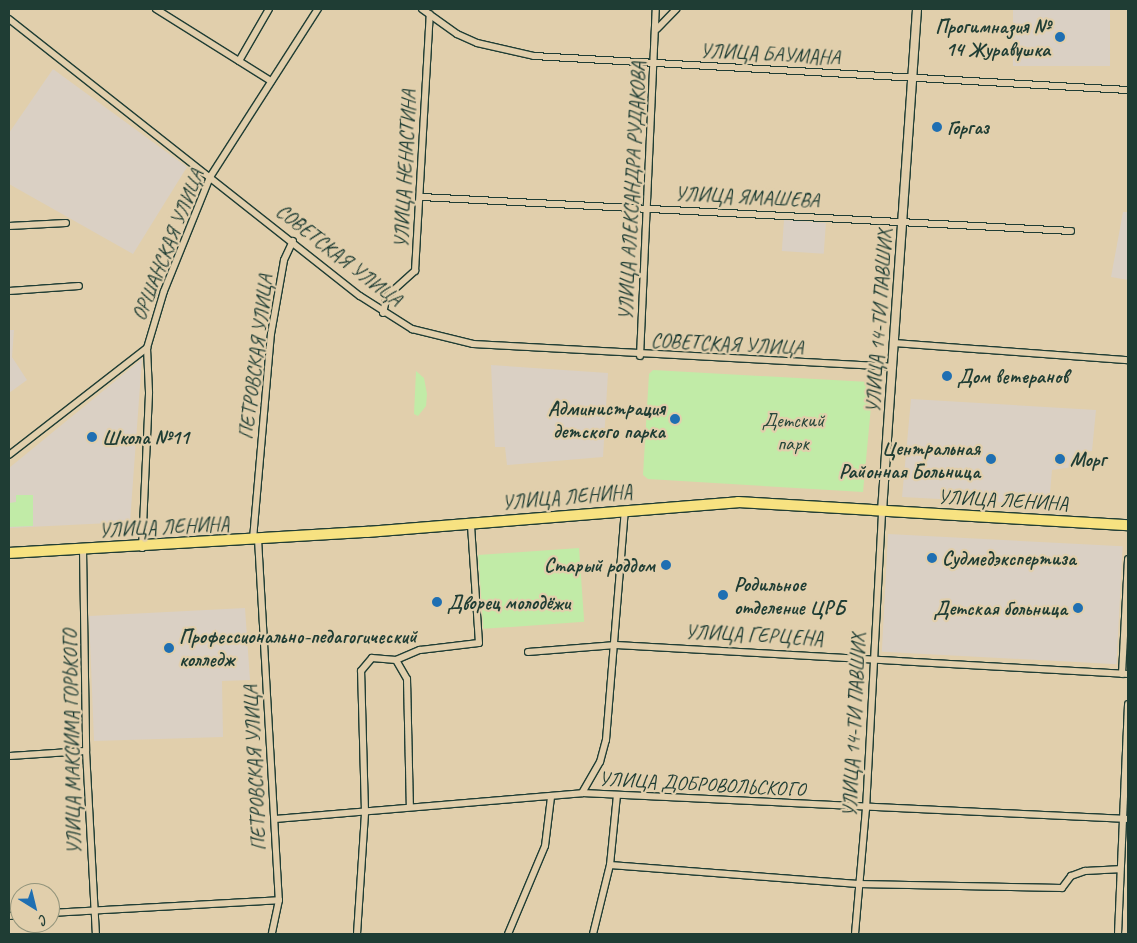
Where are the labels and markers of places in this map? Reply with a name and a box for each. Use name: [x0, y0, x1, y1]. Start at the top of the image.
place label: Прогимназия № 14 Журавушка: [935, 14, 1050, 61]
marker: Прогимназия № 14 Журавушка: [1054, 31, 1066, 43]
place label: Горгаз: [947, 115, 989, 139]
marker: Горгаз: [931, 121, 943, 133]
place label: Дом ветеранов: [957, 364, 1068, 388]
marker: Дом ветеранов: [941, 370, 953, 382]
place label: Администрация детского парка: [548, 396, 665, 443]
marker: Администрация детского парка: [669, 413, 681, 425]
place label: Школа №11: [102, 425, 189, 449]
marker: Школа №11: [86, 431, 98, 443]
place label: Центральная Районная Больница: [840, 436, 980, 483]
place label: Морг: [1070, 447, 1106, 471]
marker: Центральная Районная Больница: [984, 452, 998, 466]
marker: Морг: [1054, 453, 1066, 465]
place label: Судмедэкспертиза: [942, 546, 1076, 570]
marker: Судмедэкспертиза: [926, 552, 938, 564]
place label: Старый роддом: [544, 553, 655, 577]
marker: Старый роддом: [659, 558, 673, 572]
place label: Родильное отделение ЦРБ: [734, 572, 845, 619]
marker: Родильное отделение ЦРБ: [716, 588, 730, 602]
place label: Дворец молодёжи: [447, 590, 570, 614]
marker: Дворец молодёжи: [431, 596, 443, 608]
place label: Детская больница: [934, 596, 1067, 620]
marker: Детская больница: [1071, 601, 1085, 615]
place label: Профессионально-педагогический колледж: [179, 624, 417, 671]
marker: Профессионально-педагогический колледж: [163, 642, 175, 654]

